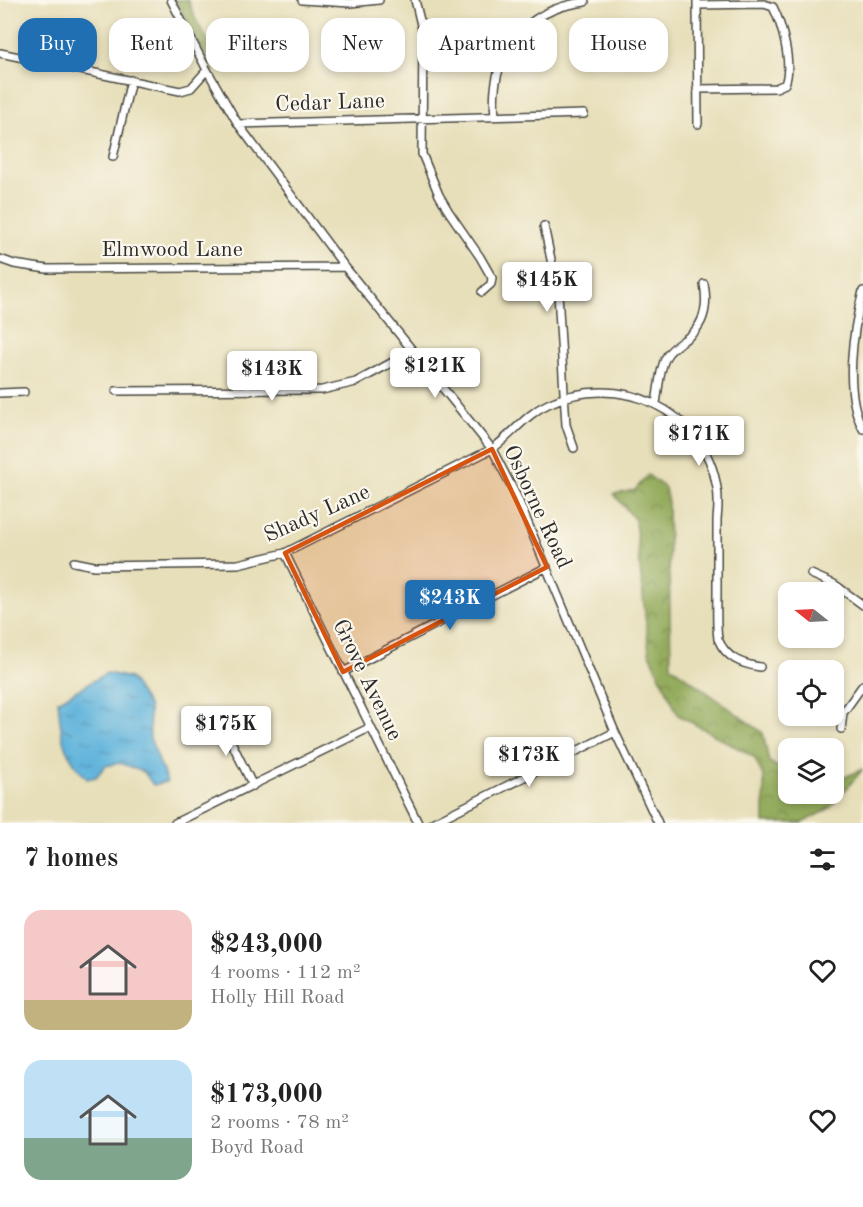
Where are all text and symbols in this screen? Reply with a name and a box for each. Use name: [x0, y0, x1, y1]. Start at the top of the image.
chip: Buy: [18, 18, 97, 72]
chip: Rent: [109, 18, 194, 72]
chip: Filters: [206, 18, 309, 72]
chip: New: [321, 18, 405, 72]
chip: Apartment: [417, 18, 557, 72]
chip: House: [569, 18, 668, 72]
street label: Cedar Lane: [275, 90, 385, 116]
street label: Elmwood Lane: [101, 239, 243, 261]
pin: $145K: [505, 262, 589, 313]
text: $145K: [516, 271, 578, 291]
pin: $121K: [393, 348, 477, 399]
pin: $143K: [230, 351, 314, 402]
text: $121K: [404, 357, 466, 377]
text: $143K: [241, 360, 303, 380]
pin: $171K: [657, 416, 741, 467]
text: $171K: [668, 425, 730, 445]
street label: Osborne Road: [499, 442, 575, 572]
street label: Shady Lane: [261, 481, 373, 547]
pin: $243K: [408, 580, 492, 631]
north arrow: [778, 582, 844, 648]
map controls: [778, 582, 844, 804]
text: $243K: [419, 589, 481, 609]
street label: Grove Avenue: [328, 616, 406, 744]
button: locate: [778, 660, 844, 726]
pin: $175K: [184, 706, 268, 757]
text: $175K: [195, 715, 257, 735]
pin: $173K: [487, 737, 571, 788]
button: layers: [778, 738, 844, 804]
text: $173K: [498, 746, 560, 766]
icon: filters: [806, 843, 839, 876]
text: 7 homes: [24, 846, 118, 872]
text: $243,000: [210, 932, 323, 958]
icon: home: [72, 934, 144, 1006]
icon: heart: [806, 954, 839, 987]
text: 4 rooms · 112 m²: [210, 963, 360, 983]
text: Holly Hill Road: [210, 988, 345, 1008]
text: $173,000: [210, 1082, 323, 1108]
icon: home: [72, 1084, 144, 1156]
icon: heart: [806, 1104, 839, 1137]
text: 2 rooms · 78 m²: [210, 1113, 349, 1133]
text: Boyd Road: [210, 1138, 304, 1158]

